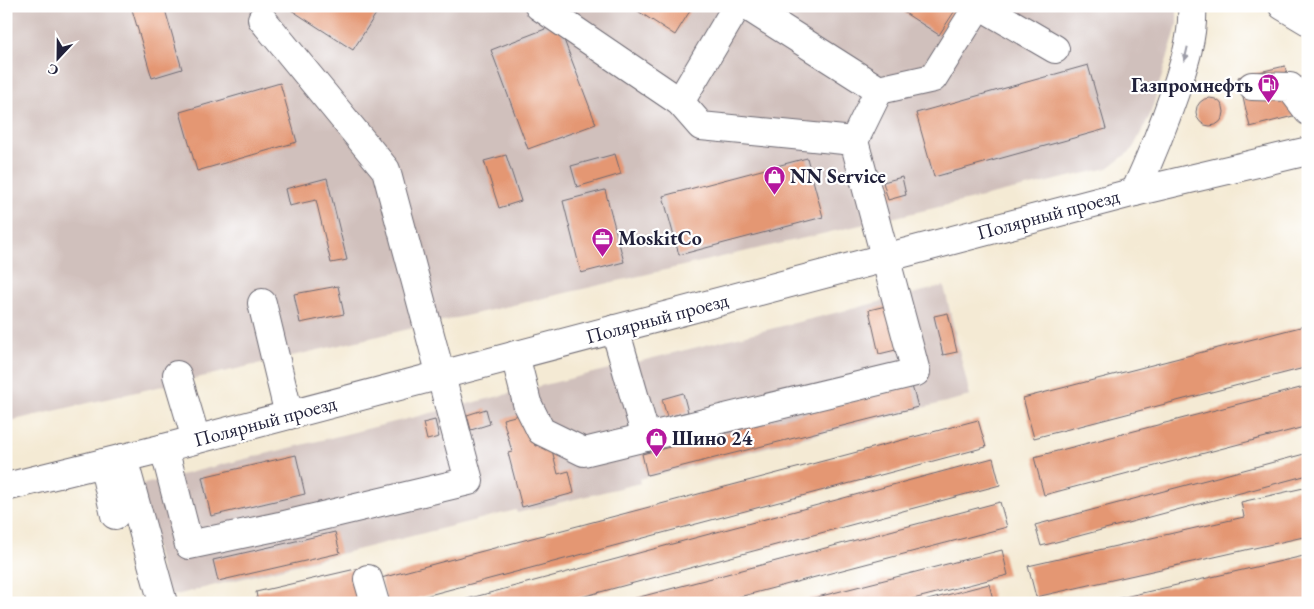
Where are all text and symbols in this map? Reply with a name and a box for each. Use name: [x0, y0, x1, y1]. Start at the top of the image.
north arrow: [32, 32, 82, 82]
one-way arrow: [1182, 47, 1190, 62]
text: С: [45, 60, 61, 80]
place label: Газпромнефть: [1131, 72, 1253, 98]
fuel station icon: Газпромнефть: [1257, 73, 1281, 104]
place label: NN Service: [790, 163, 886, 189]
shop icon: NN Service: [762, 164, 786, 195]
street label: Полярный проезд: [974, 182, 1122, 246]
place label: MoskitCo: [618, 225, 702, 251]
office icon: MoskitCo: [590, 226, 614, 257]
street label: Полярный проезд: [583, 286, 731, 350]
street label: Полярный проезд: [191, 389, 339, 453]
place label: Шино 24: [672, 425, 753, 451]
shop icon: Шино 24: [644, 426, 668, 457]

